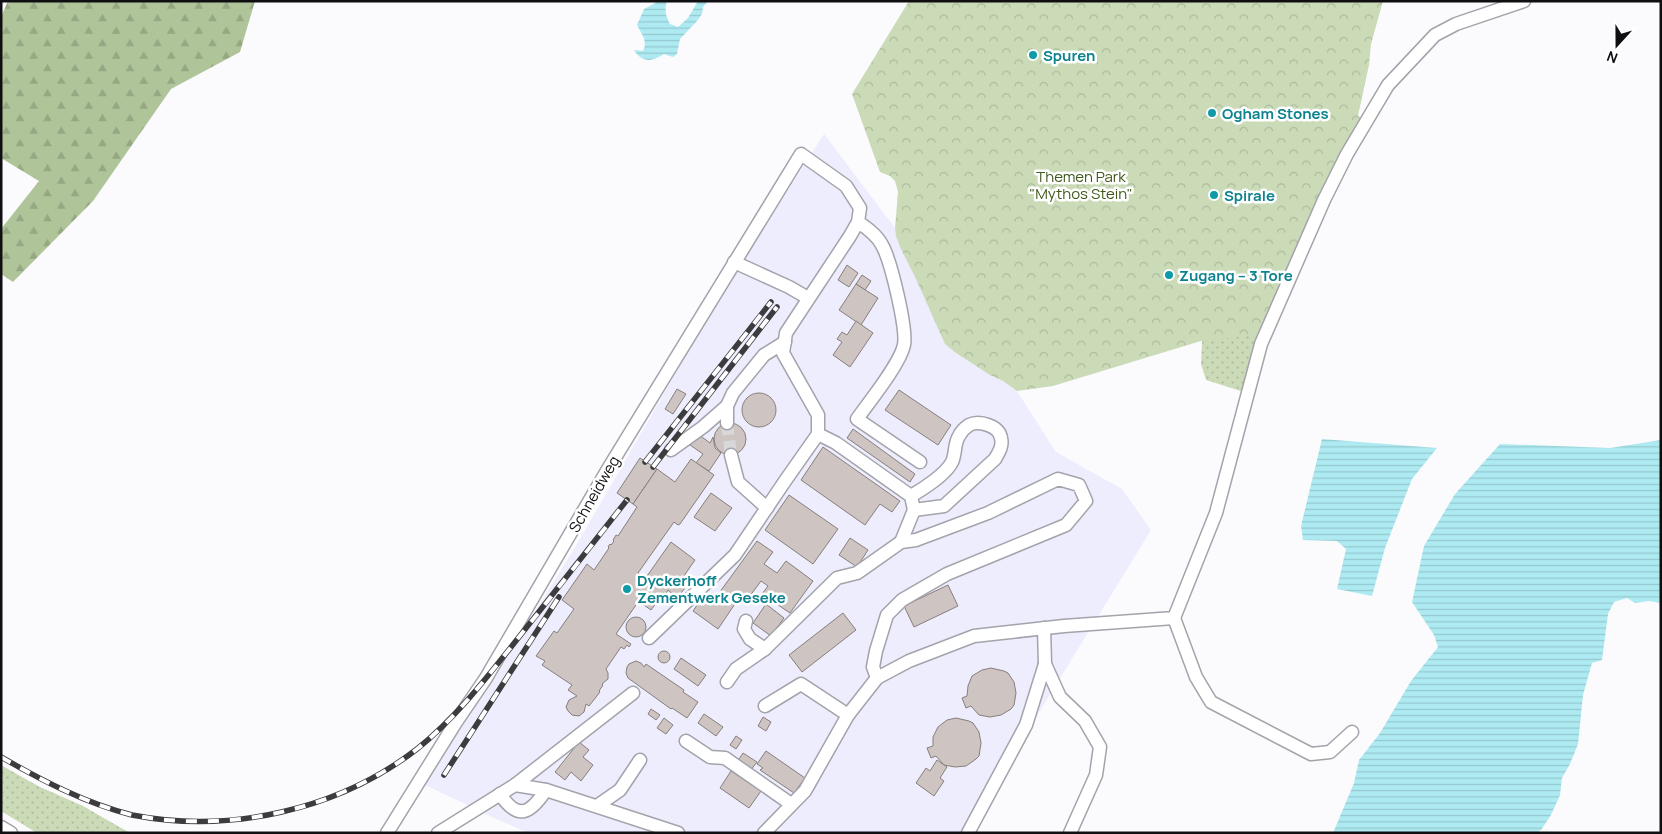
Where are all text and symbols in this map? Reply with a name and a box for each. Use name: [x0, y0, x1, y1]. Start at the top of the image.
north arrow: [1592, 20, 1642, 70]
place label: Spuren: [1043, 45, 1096, 66]
text: N: [1604, 47, 1620, 68]
marker: Spuren: [1027, 49, 1039, 61]
place label: Ogham Stones: [1222, 103, 1329, 124]
marker: Ogham Stones: [1206, 107, 1218, 119]
park label: Themen Park "Mythos Stein": [1029, 166, 1133, 204]
place label: Spirale: [1224, 185, 1275, 206]
marker: Spirale: [1208, 189, 1220, 201]
place label: Zugang – 3 Tore: [1179, 265, 1293, 286]
marker: Zugang – 3 Tore: [1163, 269, 1175, 281]
street label: Schneidweg: [564, 452, 624, 536]
place label: Dyckerhoff Zementwerk Geseke: [637, 570, 786, 608]
marker: Dyckerhoff Zementwerk Geseke: [621, 583, 633, 595]

